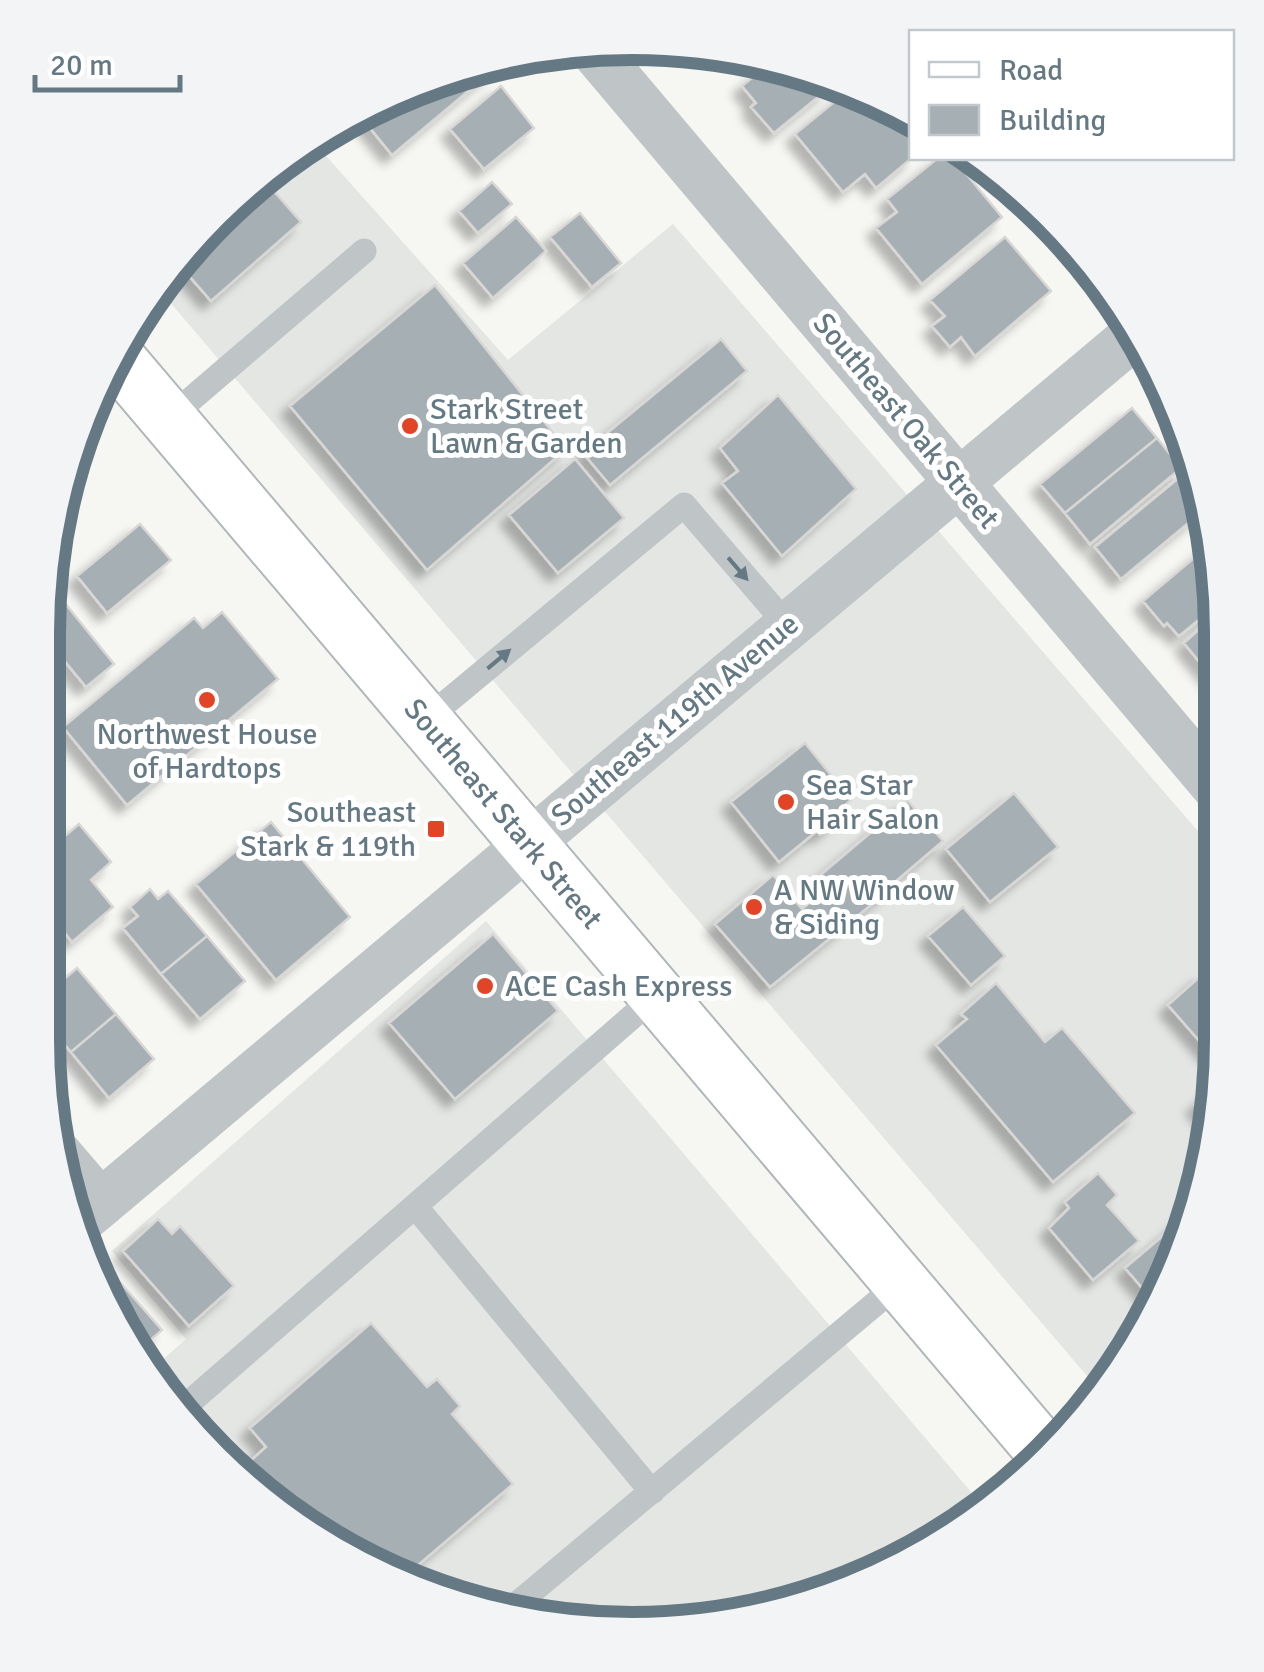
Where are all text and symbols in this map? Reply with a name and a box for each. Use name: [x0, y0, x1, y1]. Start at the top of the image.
scale bar: [35, 30, 180, 92]
legend: [909, 30, 1234, 160]
text: 20 m: [50, 47, 113, 84]
text: Road: [999, 52, 1063, 89]
text: Building: [999, 102, 1106, 139]
street label: Southeast Oak Street: [805, 306, 1007, 536]
place label: Stark Street Lawn & Garden: [430, 391, 623, 462]
marker: Stark Street Lawn & Garden: [399, 415, 421, 437]
one-way arrow: [727, 556, 749, 581]
street label: Southeast 119th Avenue: [544, 606, 806, 834]
one-way arrow: [486, 649, 511, 670]
marker: Northwest House of Hardtops: [196, 689, 218, 711]
street label: Southeast Stark Street: [396, 691, 610, 937]
place label: Northwest House of Hardtops: [97, 716, 317, 787]
place label: Sea Star Hair Salon: [806, 767, 940, 838]
marker: Sea Star Hair Salon: [775, 791, 797, 813]
place label: Southeast Stark & 119th: [240, 794, 416, 865]
marker: Southeast Stark & 119th: [425, 818, 447, 840]
place label: A NW Window & Siding: [774, 872, 955, 943]
marker: A NW Window & Siding: [743, 896, 765, 918]
place label: ACE Cash Express: [505, 968, 732, 1005]
marker: ACE Cash Express: [474, 975, 496, 997]

